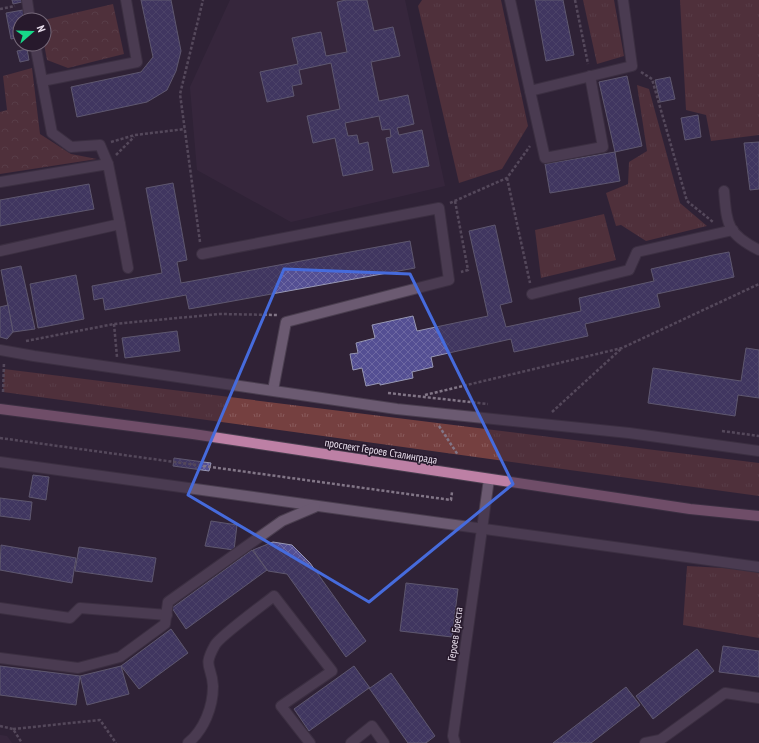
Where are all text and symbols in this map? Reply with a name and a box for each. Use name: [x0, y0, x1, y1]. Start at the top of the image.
north arrow: [12, 12, 52, 52]
text: N: [34, 23, 49, 34]
street label: проспект Героев Сталинграда: [324, 435, 438, 467]
street label: Героев Бреста: [444, 606, 466, 662]

